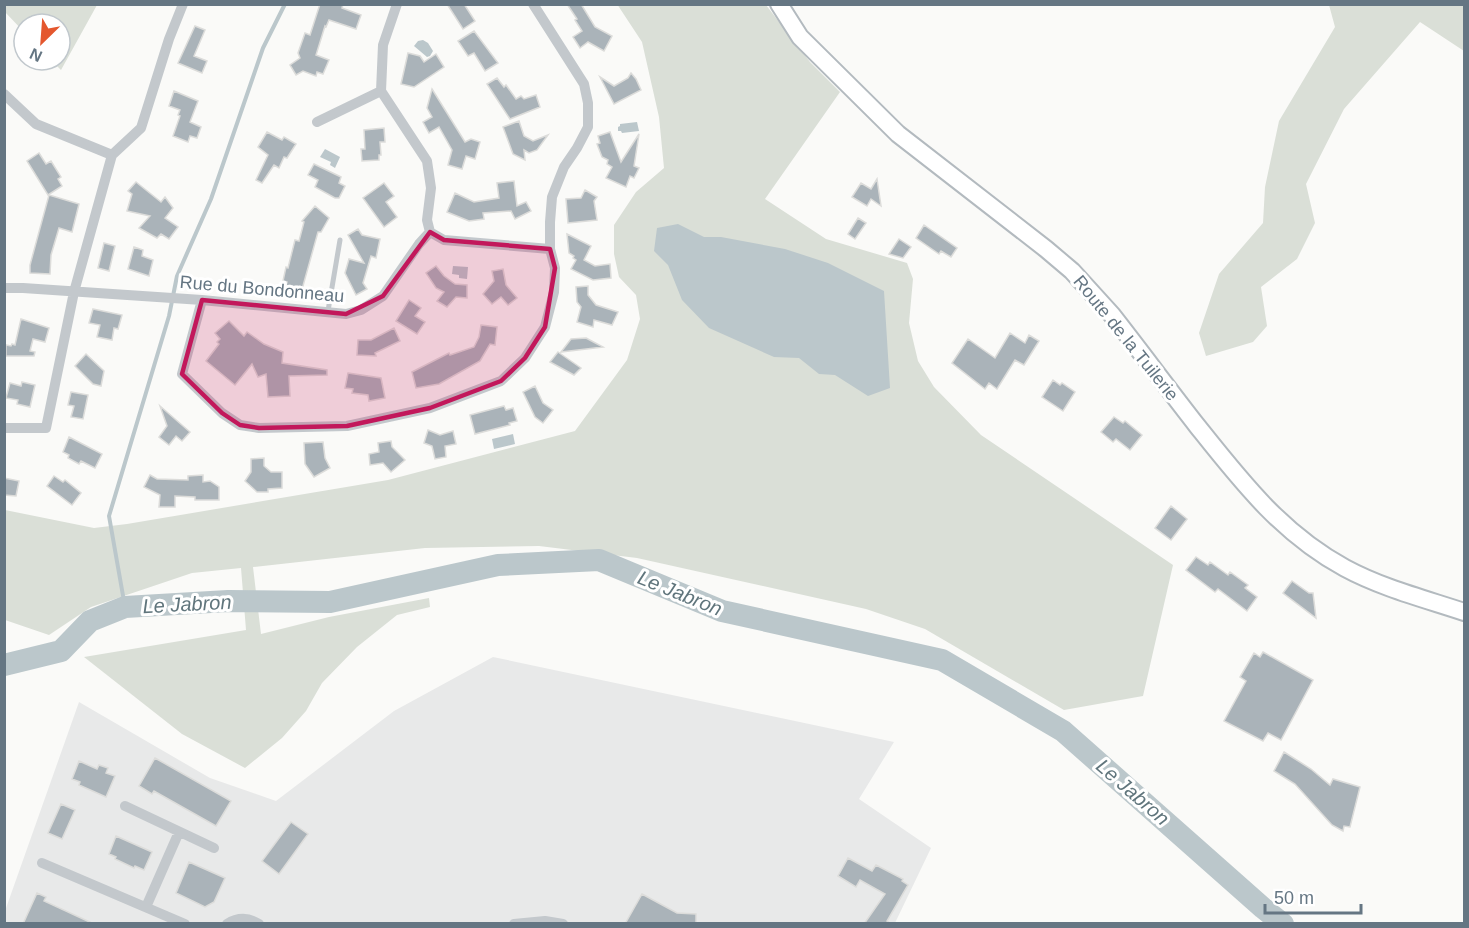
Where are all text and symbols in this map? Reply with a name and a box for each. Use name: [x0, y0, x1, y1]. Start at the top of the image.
north arrow: [12, 12, 72, 72]
text: N: [27, 45, 45, 65]
street label: Route de la Tuilerie: [1069, 271, 1183, 405]
street label: Rue du Bondonneau: [179, 272, 345, 306]
water label: Le Jabron: [635, 566, 725, 620]
water label: Le Jabron: [142, 591, 232, 617]
water label: Le Jabron: [1092, 755, 1174, 829]
scale bar: [1265, 877, 1361, 915]
text: 50 m: [1274, 888, 1314, 908]

